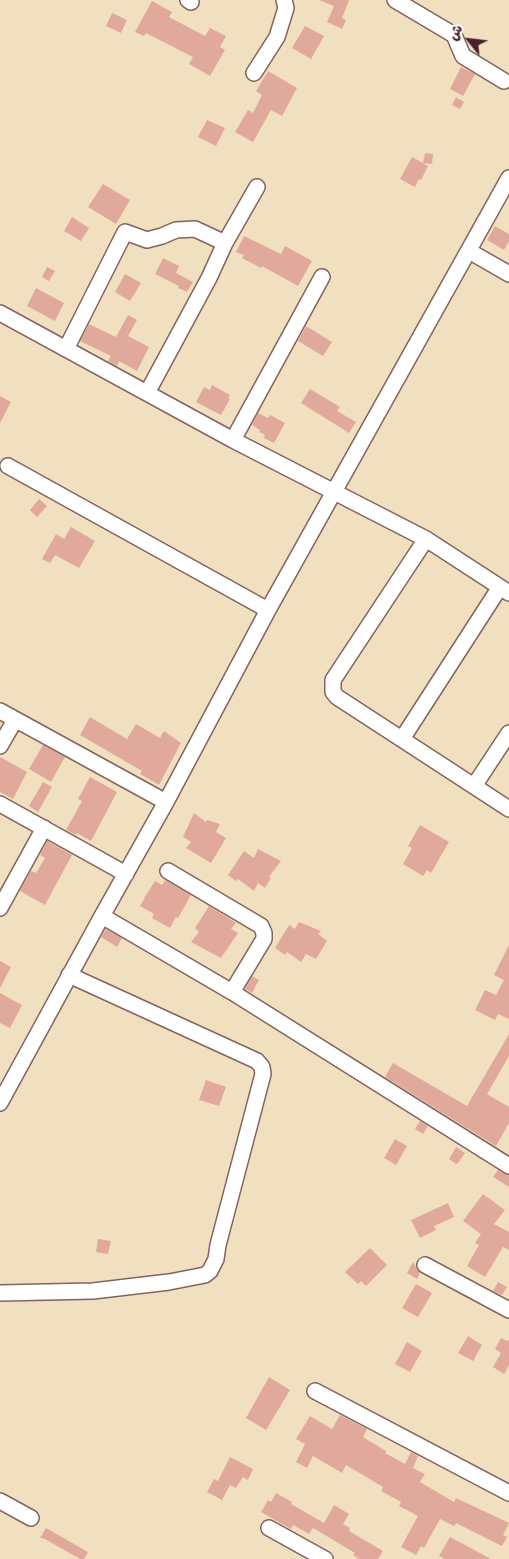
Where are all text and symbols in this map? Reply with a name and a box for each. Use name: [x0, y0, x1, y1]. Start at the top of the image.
north arrow: [444, 15, 494, 65]
text: ش: [443, 21, 469, 45]

